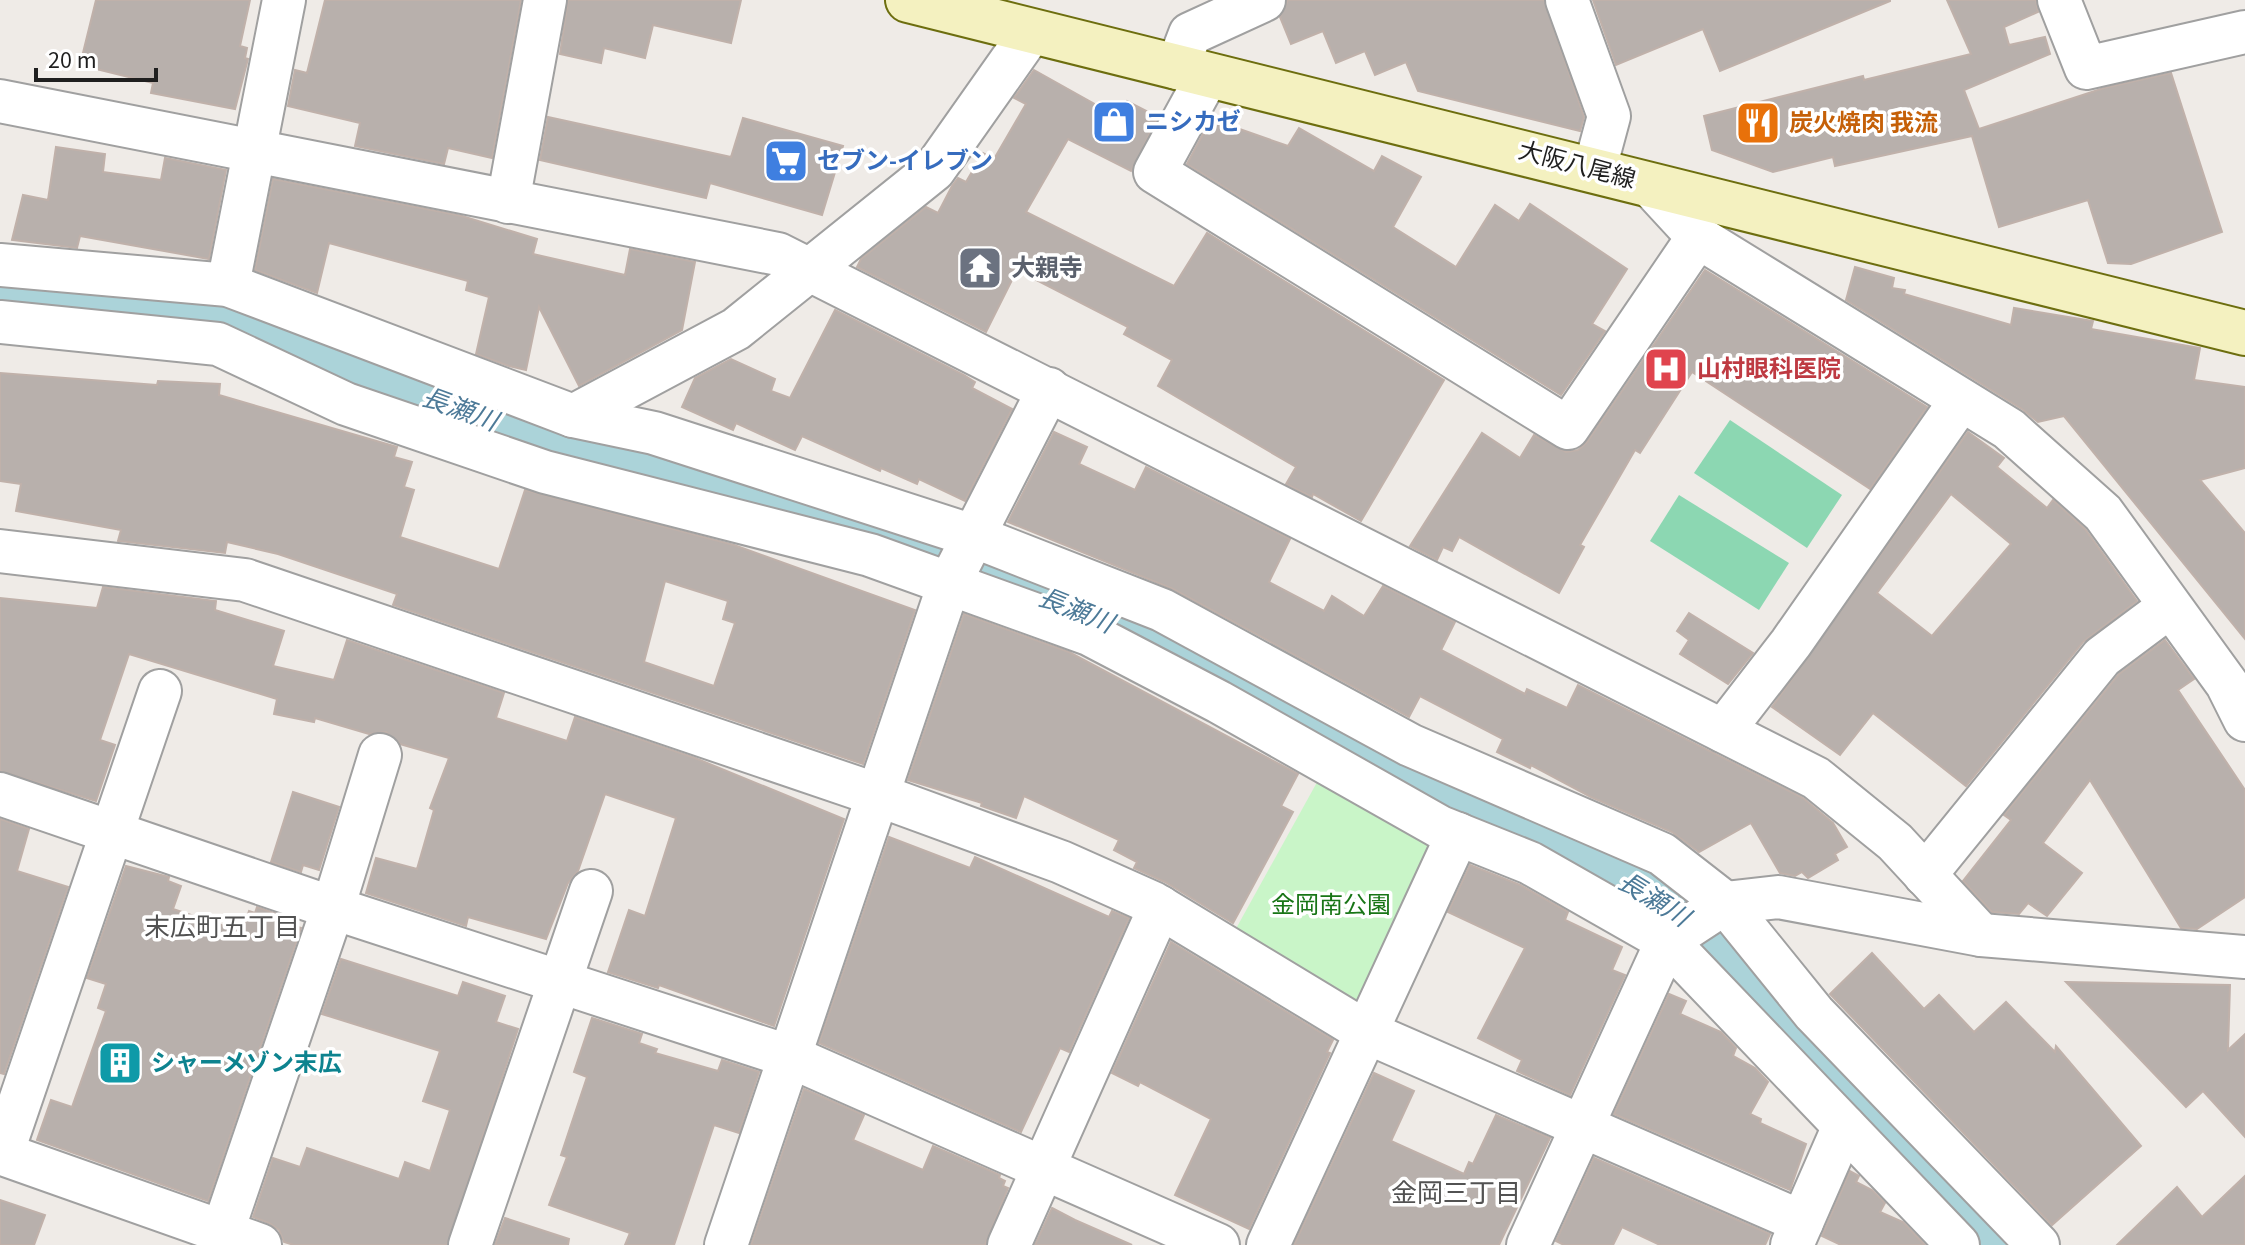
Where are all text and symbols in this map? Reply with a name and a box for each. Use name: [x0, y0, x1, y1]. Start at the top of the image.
scale bar: [36, 32, 156, 82]
text: 20 m: [48, 43, 97, 78]
shop icon: ニシカゼ: [1090, 98, 1138, 146]
restaurant icon: 炭火焼肉 我流: [1734, 99, 1782, 147]
place label: ニシカゼ: [1145, 105, 1241, 140]
place label: 炭火焼肉 我流: [1789, 106, 1938, 141]
street label: 大阪八尾線: [1514, 133, 1639, 198]
supermarket icon: セブン-イレブン: [762, 137, 810, 185]
place label: セブン-イレブン: [817, 144, 993, 179]
temple icon: 大親寺: [956, 244, 1004, 292]
place label: 大親寺: [1011, 251, 1083, 286]
hospital icon: 山村眼科医院: [1642, 345, 1690, 393]
place label: 山村眼科医院: [1697, 352, 1841, 387]
water label: 長瀬川: [417, 379, 506, 441]
water label: 長瀬川: [1033, 579, 1122, 643]
water label: 長瀬川: [1611, 863, 1699, 937]
park label: 金岡南公園: [1271, 888, 1391, 923]
district label: 末広町五丁目: [144, 909, 300, 946]
building icon: シャーメゾン末広: [96, 1039, 144, 1087]
place label: シャーメゾン末広: [151, 1046, 342, 1081]
district label: 金岡三丁目: [1391, 1175, 1521, 1212]

